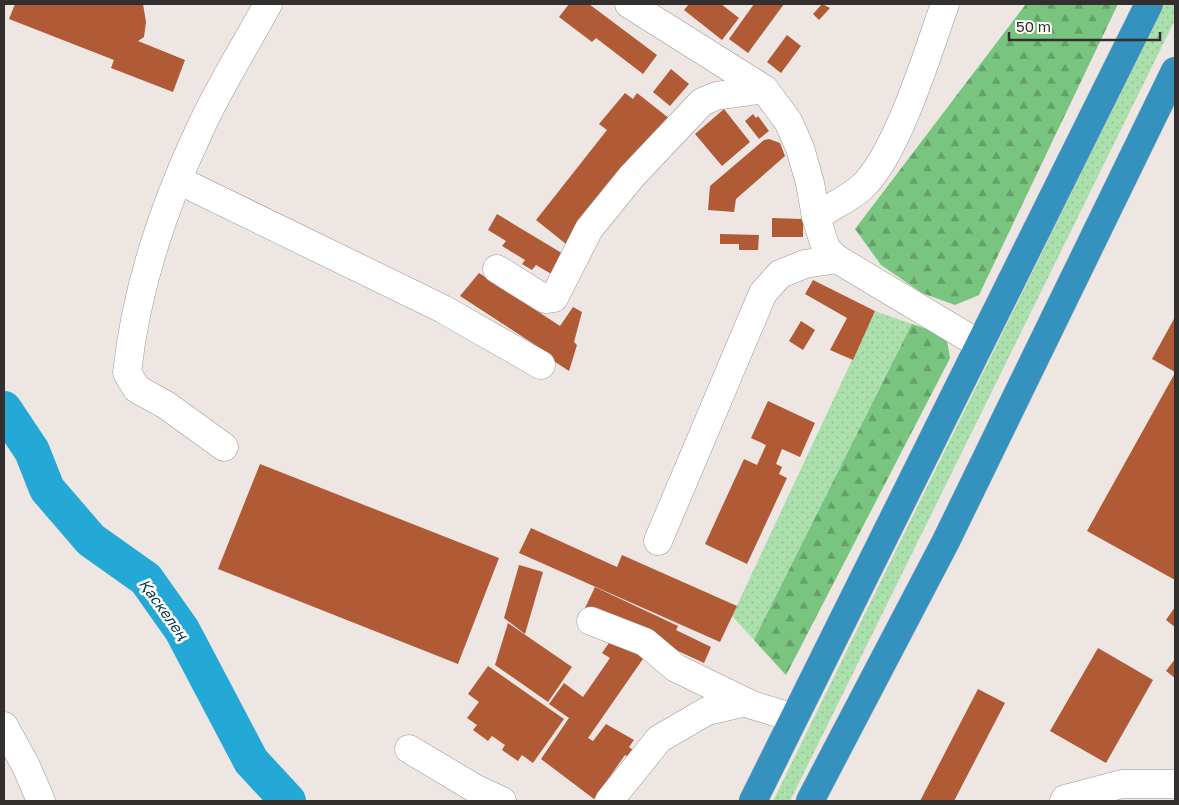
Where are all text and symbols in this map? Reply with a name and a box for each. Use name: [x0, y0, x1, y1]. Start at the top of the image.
scale bar: [1009, 10, 1160, 42]
text: 50 m: [1016, 17, 1051, 35]
water label: Қаскелең: [136, 575, 192, 643]

